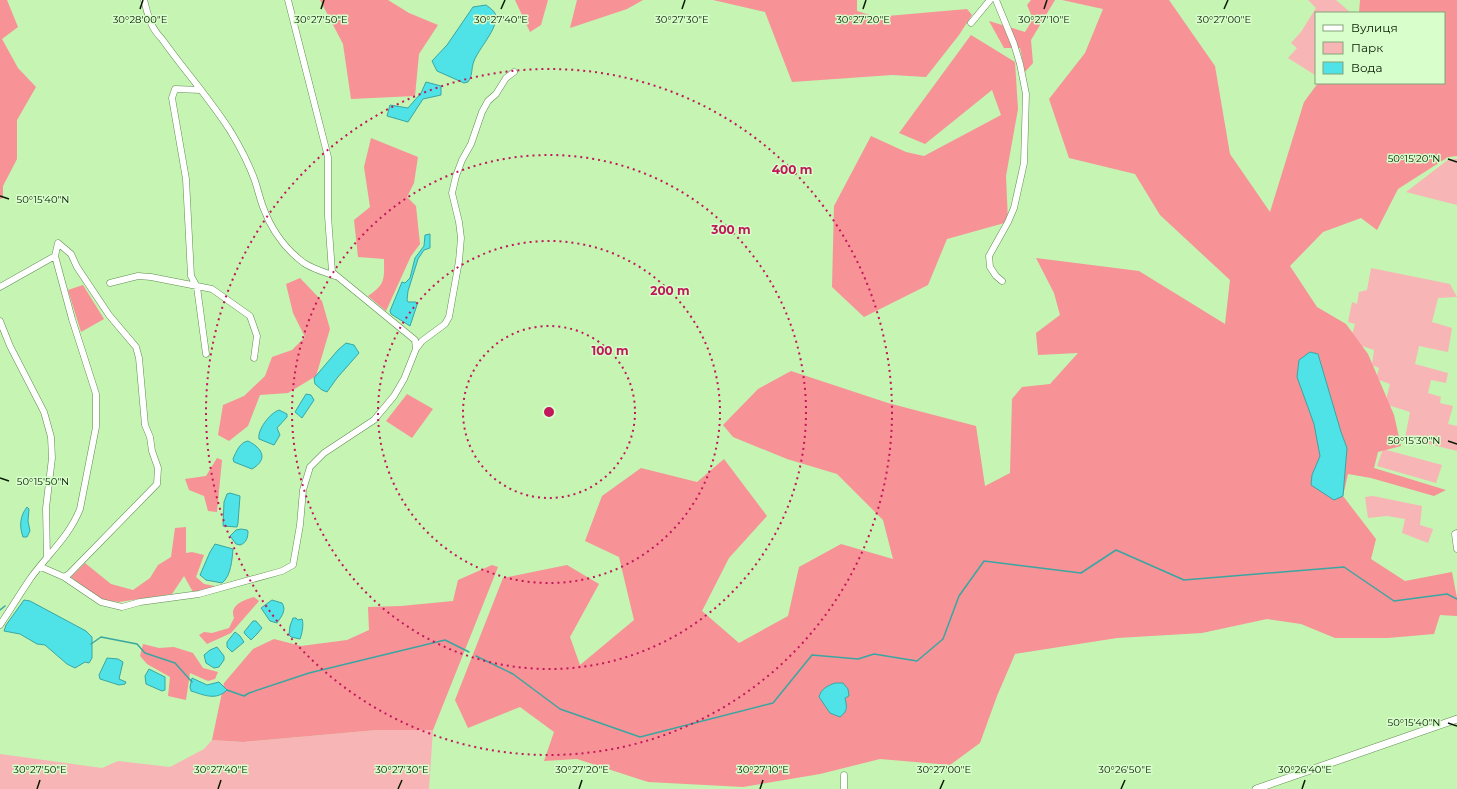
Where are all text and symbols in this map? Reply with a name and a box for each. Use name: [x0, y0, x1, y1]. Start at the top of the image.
legend: [1315, 12, 1445, 84]
text: 30°28'00"E: [113, 13, 168, 26]
text: 30°27'50"E: [294, 13, 348, 26]
text: 30°27'40"E: [474, 13, 528, 26]
text: 30°27'30"E: [655, 13, 709, 26]
text: 30°27'20"E: [836, 13, 890, 26]
text: 30°27'10"E: [1018, 13, 1070, 26]
text: 30°27'00"E: [1197, 13, 1252, 26]
text: Вулиця: [1351, 20, 1398, 35]
text: Парк: [1351, 40, 1383, 55]
text: Вода: [1351, 60, 1382, 75]
text: 50°15'20"N: [1388, 152, 1440, 165]
text: 400 m: [772, 162, 812, 177]
text: 50°15'40"N: [17, 193, 69, 206]
text: 300 m: [710, 222, 751, 237]
text: 200 m: [650, 283, 690, 298]
text: 100 m: [592, 343, 628, 358]
centre of rings: [542, 405, 556, 419]
text: 50°15'30"N: [1388, 434, 1440, 447]
text: 50°15'50"N: [17, 475, 69, 488]
text: 50°15'40"N: [1388, 716, 1440, 729]
text: 30°27'50"E: [13, 763, 67, 776]
text: 30°27'40"E: [194, 763, 248, 776]
text: 30°27'30"E: [375, 763, 429, 776]
text: 30°27'20"E: [555, 763, 609, 776]
text: 30°27'10"E: [737, 763, 789, 776]
text: 30°27'00"E: [917, 763, 972, 776]
text: 30°26'50"E: [1098, 763, 1152, 776]
text: 30°26'40"E: [1278, 763, 1332, 776]

